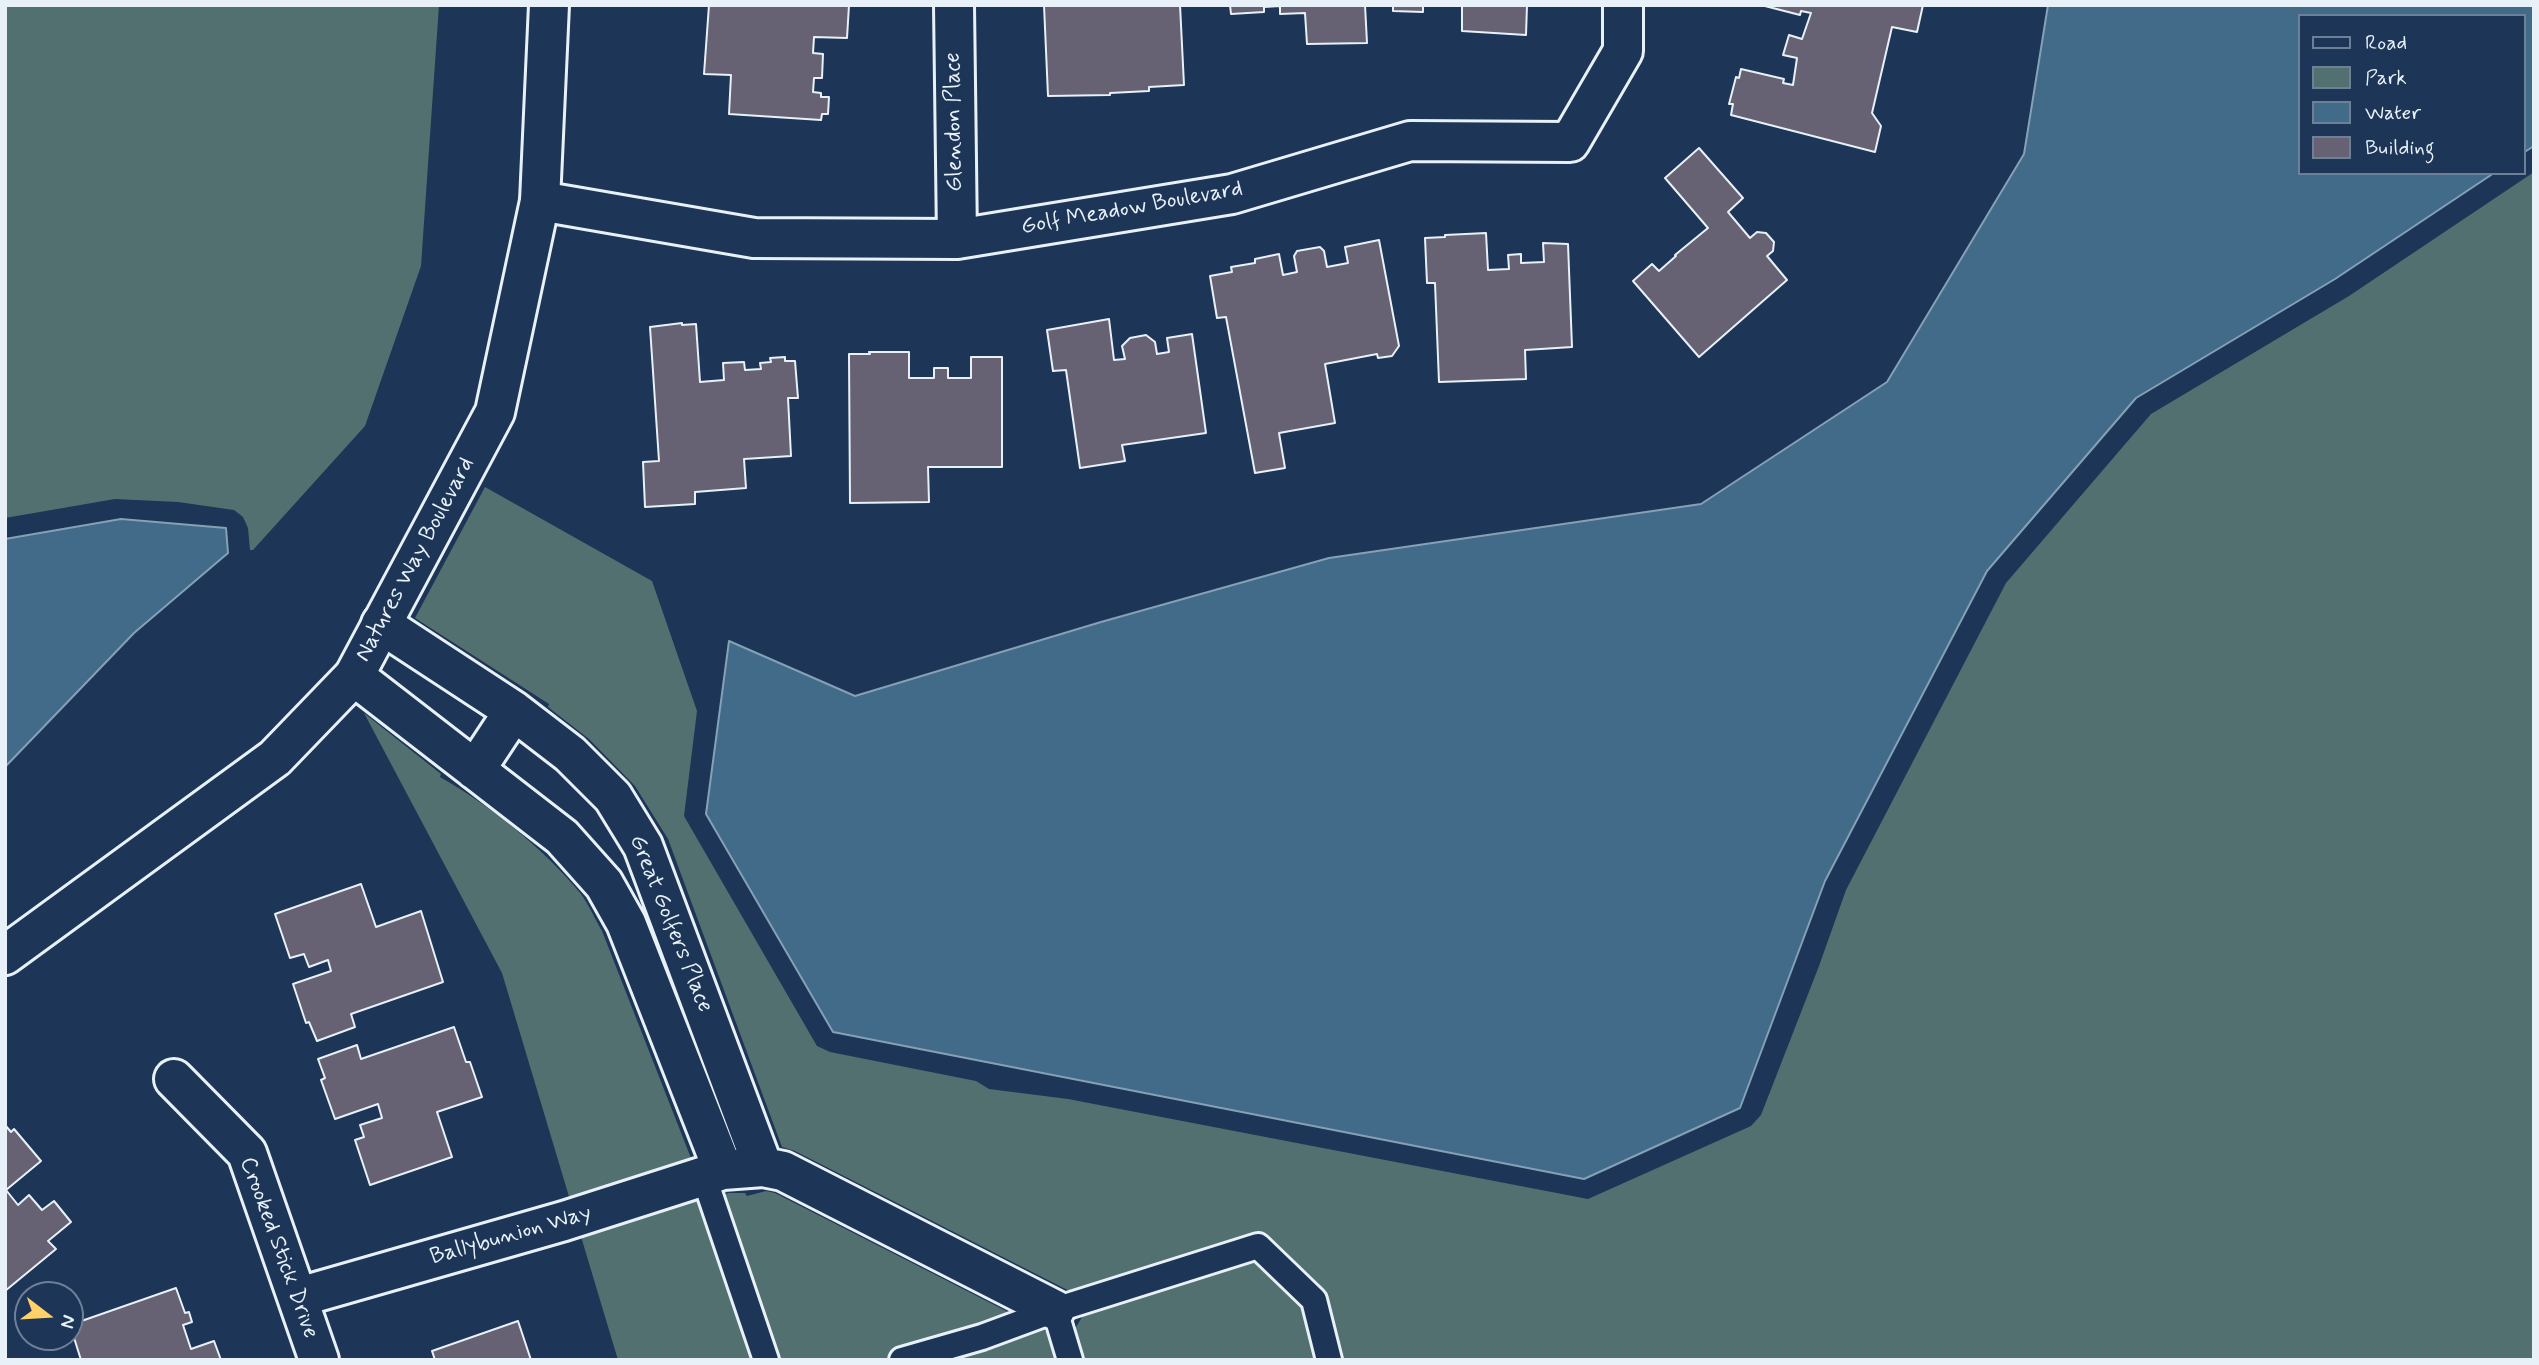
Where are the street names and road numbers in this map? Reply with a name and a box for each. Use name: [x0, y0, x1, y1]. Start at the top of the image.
street label: Glendon Place: [940, 52, 970, 192]
street label: Golf Meadow Boulevard: [1019, 176, 1245, 242]
street label: Natures Way Boulevard: [350, 453, 482, 667]
street label: Great Golfers Place: [622, 831, 718, 1017]
street label: Crooked Stick Drive: [232, 1154, 324, 1342]
street label: Ballybunion Way: [427, 1200, 595, 1272]

